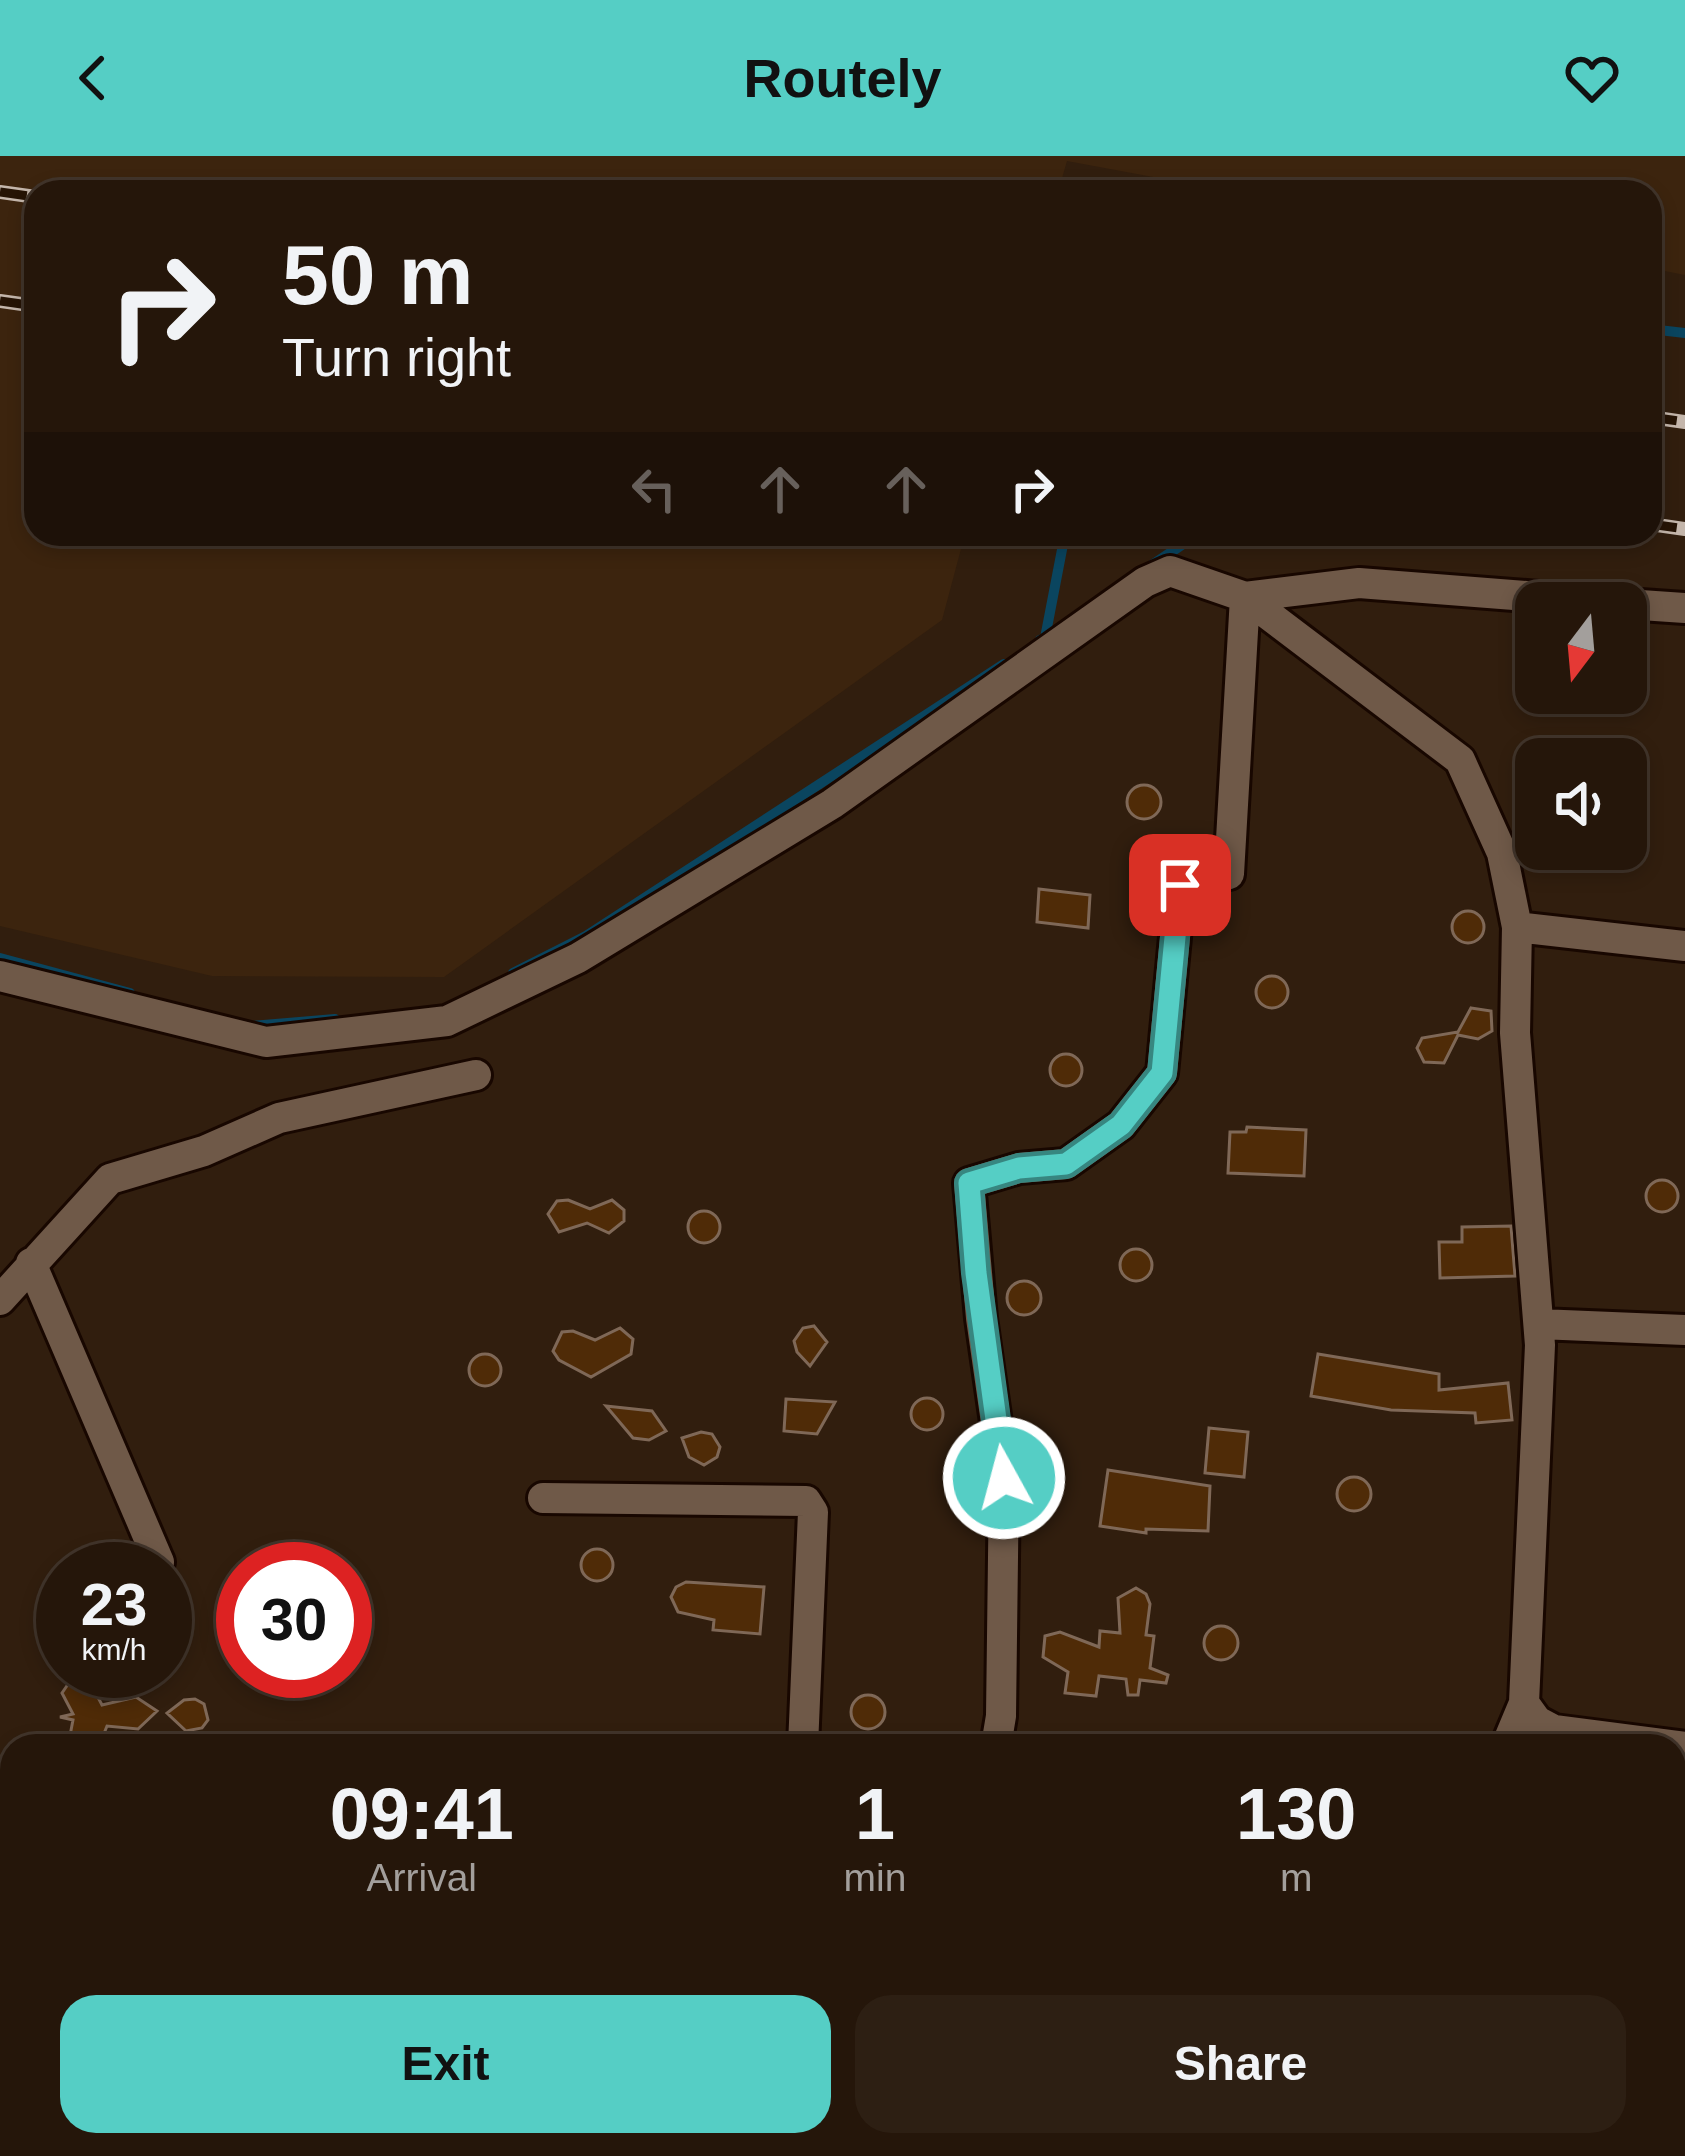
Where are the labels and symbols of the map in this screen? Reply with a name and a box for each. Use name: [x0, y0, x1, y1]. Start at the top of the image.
north arrow: [1515, 582, 1647, 714]
pin: [1129, 834, 1231, 936]
position arrow: [941, 1415, 1067, 1541]
speed limit sign: 30: [216, 1542, 372, 1698]

